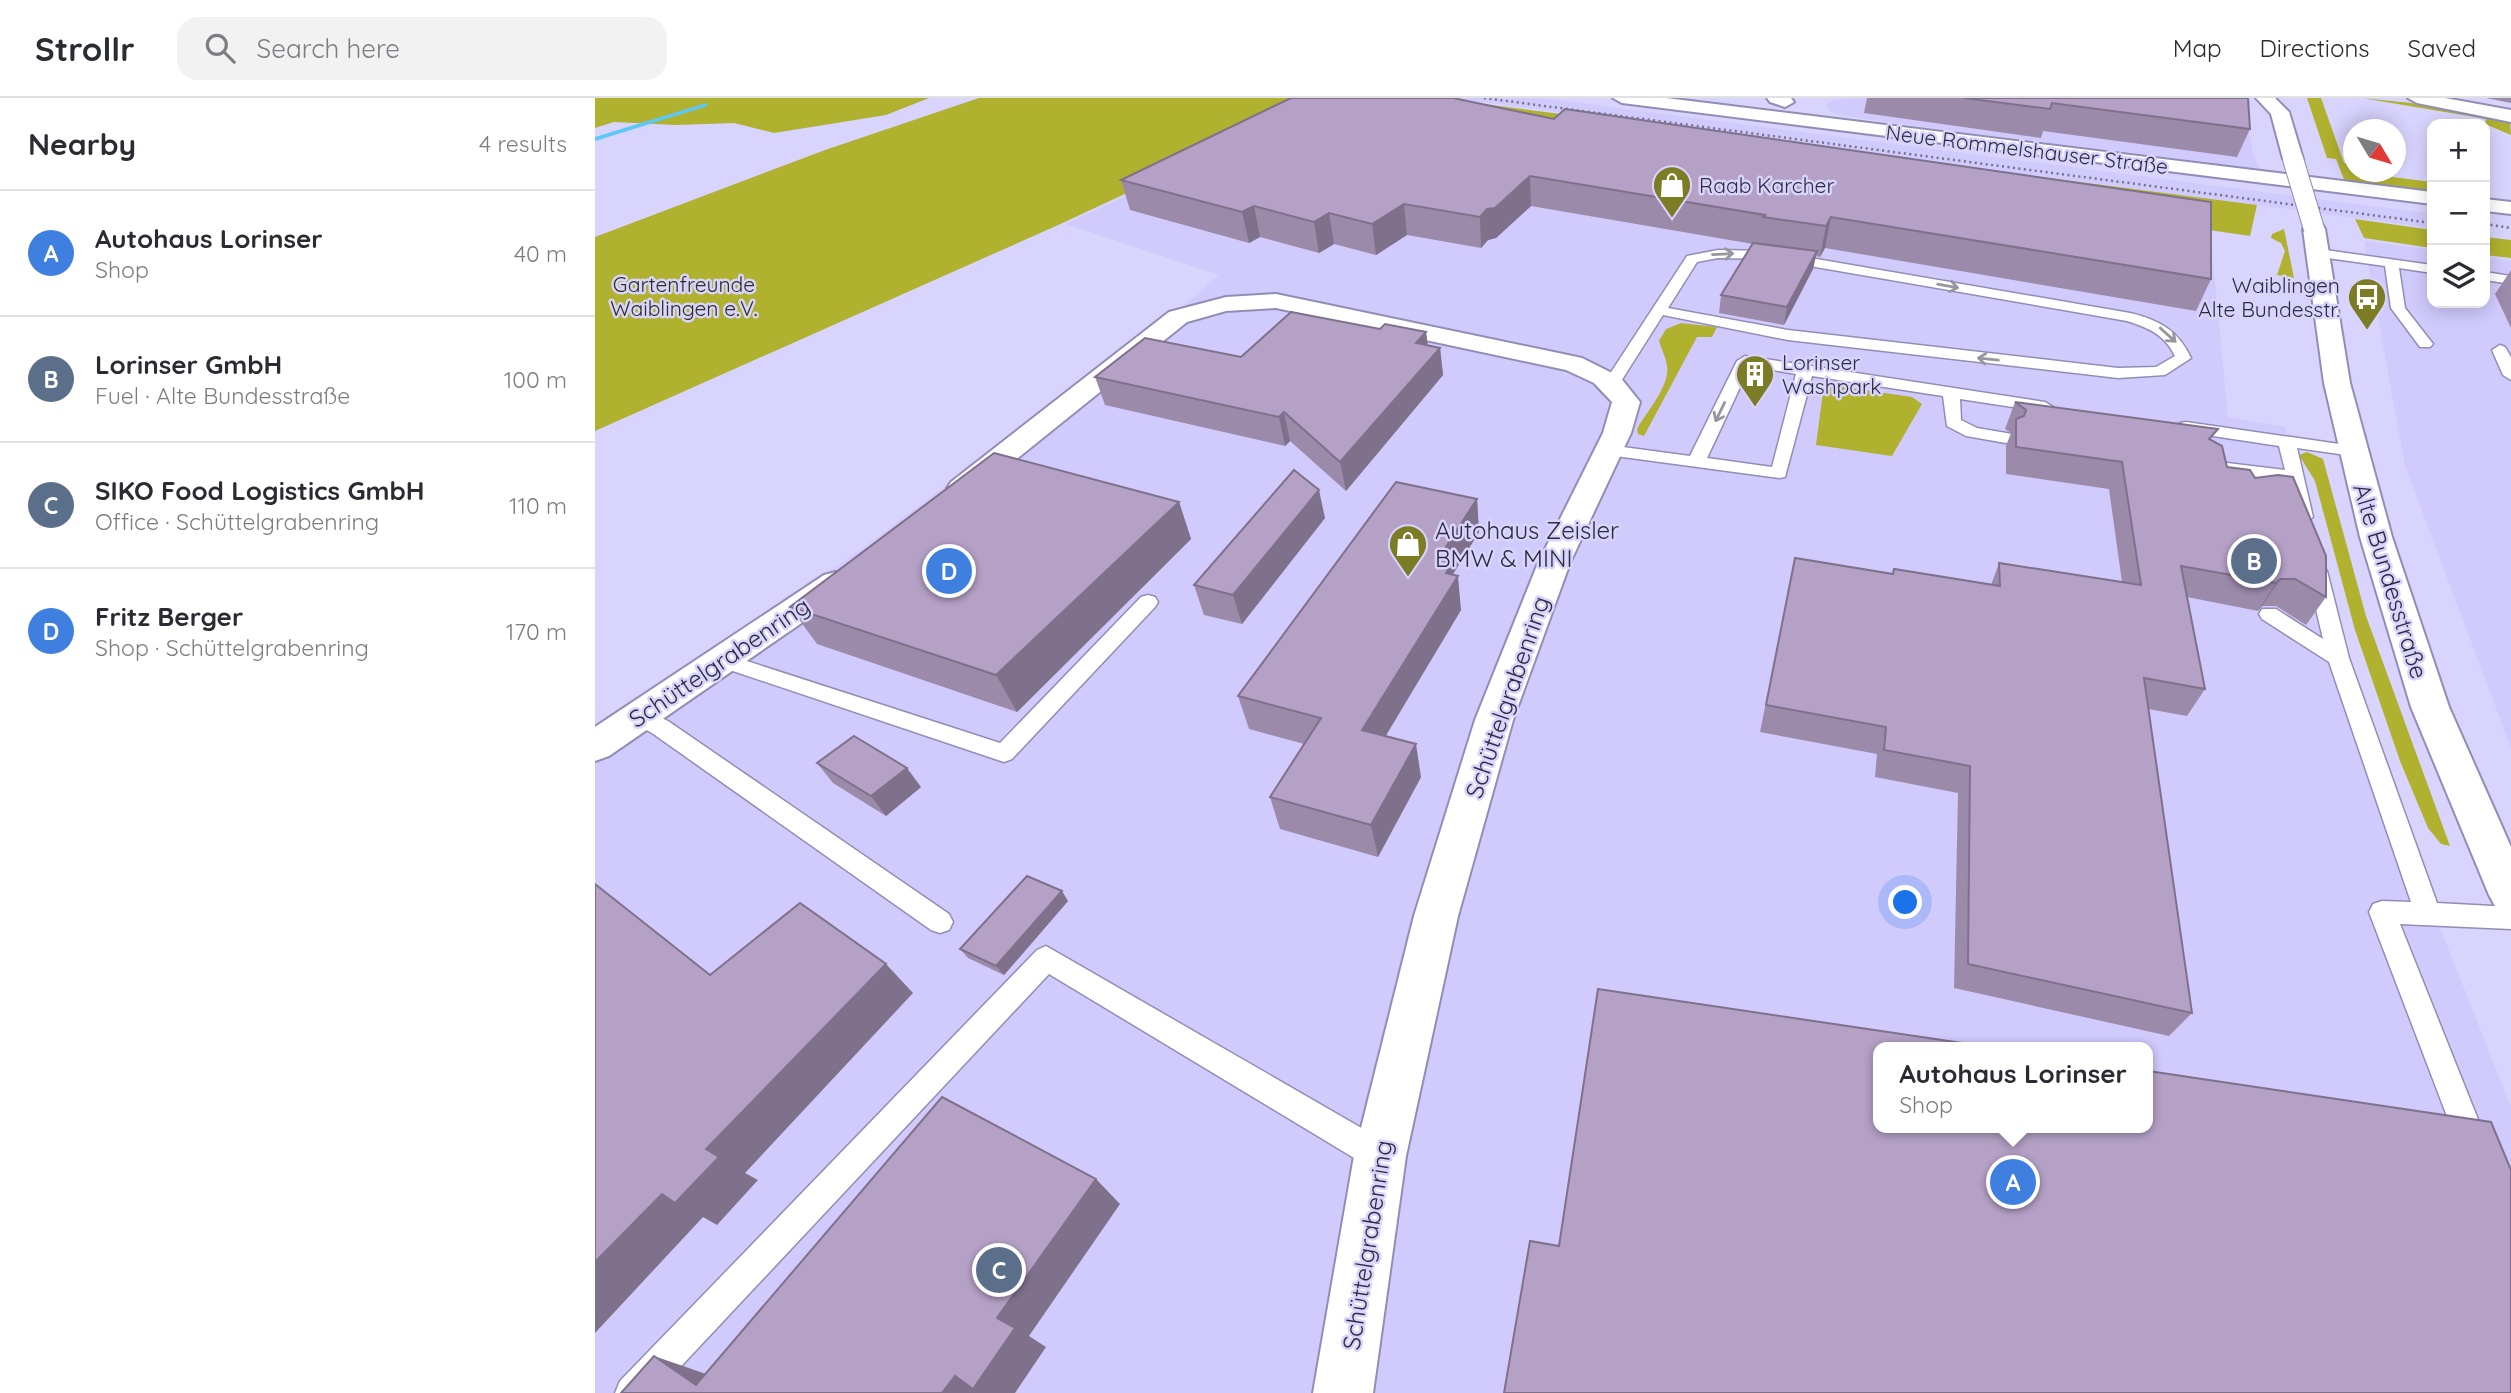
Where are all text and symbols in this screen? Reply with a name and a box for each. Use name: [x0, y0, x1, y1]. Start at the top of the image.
search box: [177, 17, 667, 80]
text: Strollr: [35, 28, 135, 69]
icon: search: [201, 29, 239, 67]
text: Search here: [257, 32, 400, 65]
text: Map: [2173, 33, 2222, 63]
text: Directions: [2260, 33, 2370, 63]
text: Saved: [2408, 33, 2476, 63]
street label: Neue Rommelshauser Straße: [1884, 119, 2170, 179]
north arrow: [2343, 119, 2406, 182]
map controls: [2427, 119, 2490, 308]
button: +: [2427, 119, 2490, 182]
text: Nearby: [28, 125, 136, 163]
text: 4 results: [479, 129, 567, 158]
shop icon: Raab Karcher: [1651, 164, 1693, 219]
place label: Raab Karcher: [1699, 172, 1835, 198]
button: −: [2427, 182, 2490, 245]
text: Autohaus Lorinser: [95, 222, 323, 255]
text: A: [44, 239, 58, 268]
text: 40 m: [514, 239, 567, 268]
button: layers: [2427, 245, 2490, 308]
one-way arrow: [1712, 248, 1735, 261]
text: Shop: [95, 255, 149, 284]
park label: Gartenfreunde Waiblingen e.V.: [610, 271, 758, 321]
place label: Waiblingen Alte Bundesstr.: [2198, 272, 2340, 322]
bus stop icon: Waiblingen Alte Bundesstr.: [2346, 276, 2388, 331]
one-way arrow: [1936, 279, 1959, 293]
one-way arrow: [2159, 327, 2177, 343]
text: Lorinser GmbH: [95, 348, 282, 381]
place label: Lorinser Washpark: [1782, 349, 1881, 399]
one-way arrow: [1977, 352, 2000, 365]
building icon: Lorinser Washpark: [1734, 353, 1776, 408]
text: B: [43, 365, 59, 394]
text: 100 m: [504, 365, 567, 394]
text: Fuel · Alte Bundesstraße: [95, 381, 350, 410]
one-way arrow: [1713, 401, 1727, 422]
text: SIKO Food Logistics GmbH: [95, 474, 425, 507]
street label: Alte Bundesstraße: [2347, 480, 2435, 682]
text: C: [44, 491, 58, 520]
text: 110 m: [509, 491, 567, 520]
text: Office · Schüttelgrabenring: [95, 507, 379, 536]
place label: Autohaus Zeisler BMW & MINI: [1435, 515, 1619, 573]
shop icon: Autohaus Zeisler BMW & MINI: [1387, 523, 1429, 578]
pin: B: [2231, 535, 2277, 587]
pin: D: [926, 545, 972, 597]
street label: Schüttelgrabenring: [623, 590, 815, 734]
street label: Schüttelgrabenring: [1458, 592, 1556, 802]
text: Fritz Berger: [95, 600, 243, 633]
text: D: [43, 617, 59, 646]
text: 170 m: [506, 617, 567, 646]
text: Shop · Schüttelgrabenring: [95, 633, 369, 662]
your location: [1888, 885, 1922, 919]
popup: [1873, 1042, 2153, 1133]
text: Autohaus Lorinser: [1899, 1057, 2127, 1090]
text: Shop: [1899, 1090, 1953, 1119]
street label: Schüttelgrabenring: [1336, 1138, 1398, 1352]
pin: A: [1990, 1156, 2036, 1208]
pin: C: [976, 1244, 1022, 1296]

